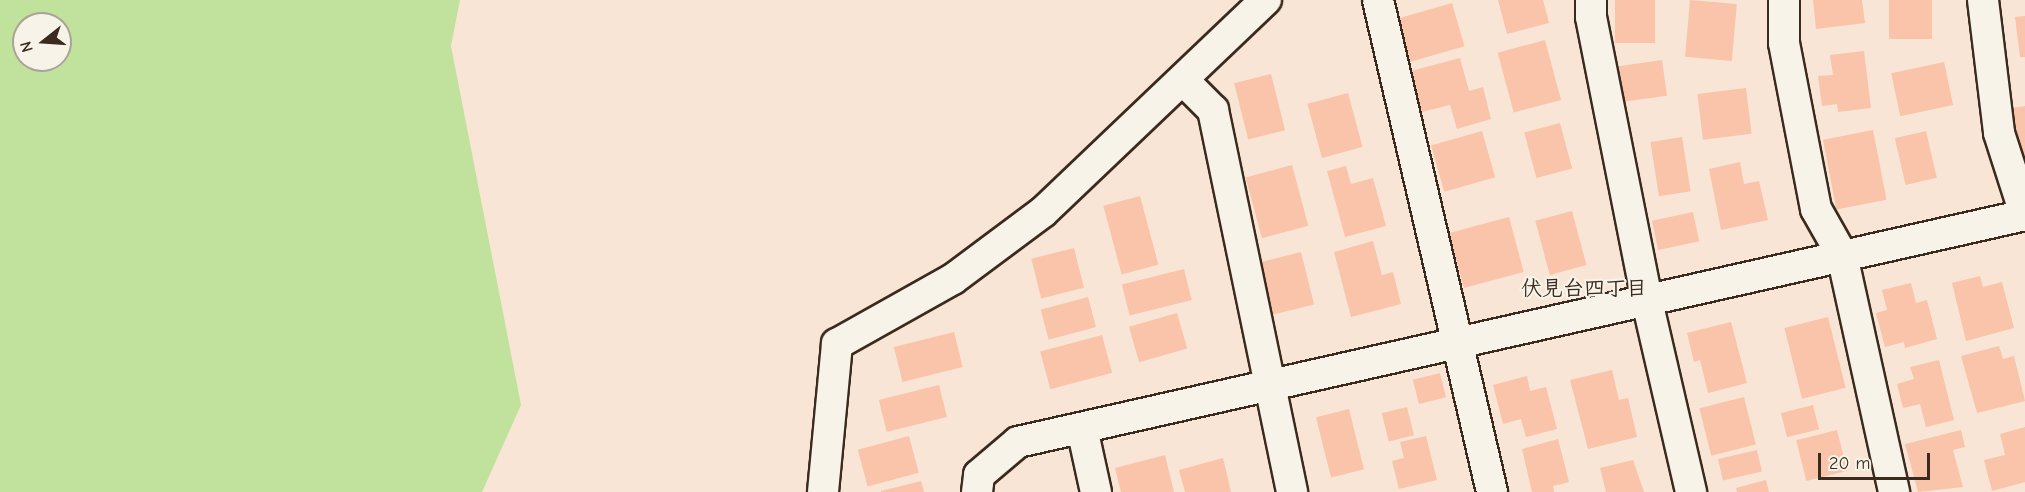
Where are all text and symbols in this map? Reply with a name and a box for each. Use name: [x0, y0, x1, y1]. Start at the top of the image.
north arrow: [12, 12, 72, 72]
text: N: [17, 39, 37, 54]
district label: 伏見台四丁目: [1521, 275, 1647, 301]
scale bar: [1821, 441, 1934, 479]
text: 20 m: [1829, 453, 1870, 474]

